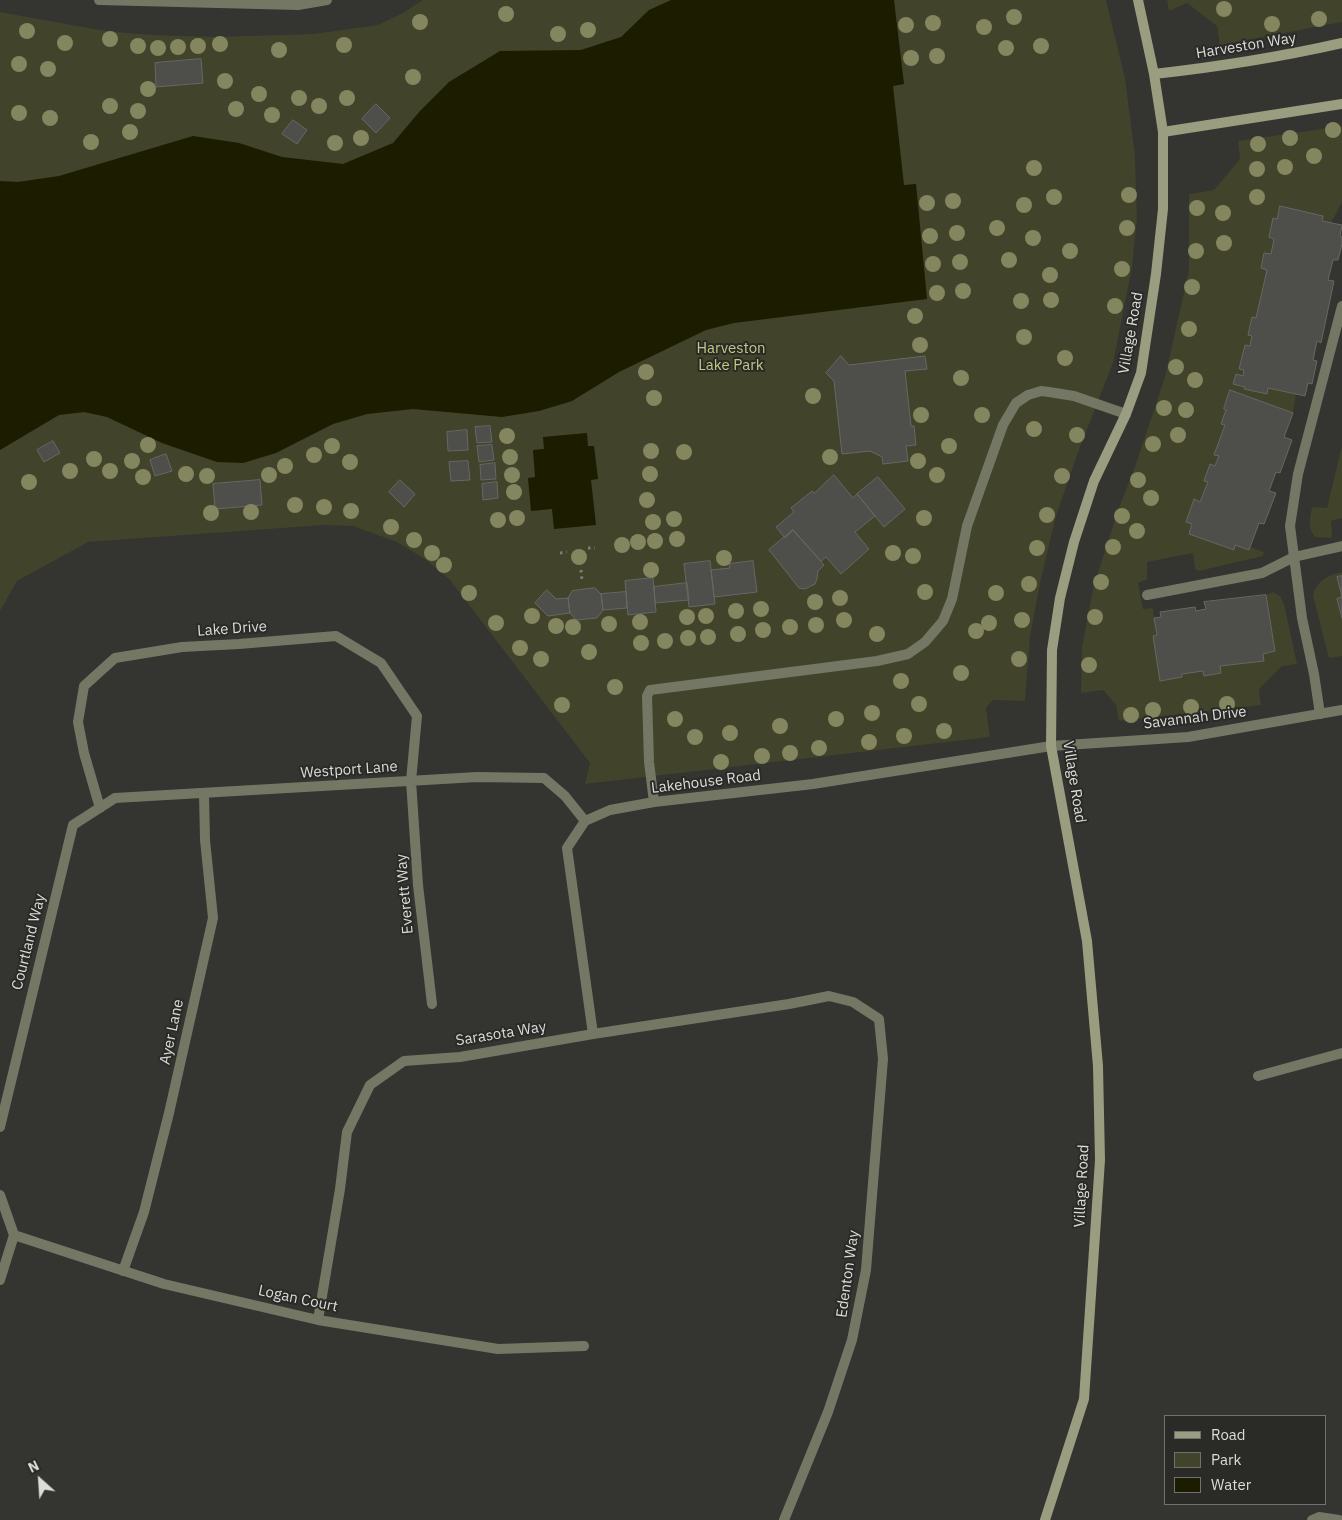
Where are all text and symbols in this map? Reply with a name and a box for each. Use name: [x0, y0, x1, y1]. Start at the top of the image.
street label: Harveston Way: [1195, 29, 1297, 63]
street label: Village Road: [1115, 291, 1147, 375]
park label: Harveston Lake Park: [696, 340, 766, 375]
street label: Lake Drive: [197, 618, 267, 640]
street label: Savannah Drive: [1142, 703, 1248, 733]
street label: Village Road: [1059, 740, 1089, 824]
street label: Westport Lane: [300, 758, 398, 782]
street label: Lakehouse Road: [650, 766, 762, 798]
street label: Everett Way: [393, 853, 417, 935]
street label: Courtland Way: [8, 892, 50, 992]
street label: Ayer Lane: [156, 998, 188, 1066]
street label: Sarasota Way: [454, 1018, 548, 1050]
street label: Village Road: [1071, 1144, 1093, 1228]
street label: Edenton Way: [833, 1229, 863, 1319]
street label: Logan Court: [257, 1282, 339, 1316]
legend: [1164, 1415, 1327, 1505]
text: Road: [1211, 1425, 1246, 1444]
text: Park: [1211, 1450, 1241, 1469]
north arrow: [15, 1455, 65, 1505]
text: N: [25, 1456, 42, 1477]
text: Water: [1211, 1475, 1251, 1494]

